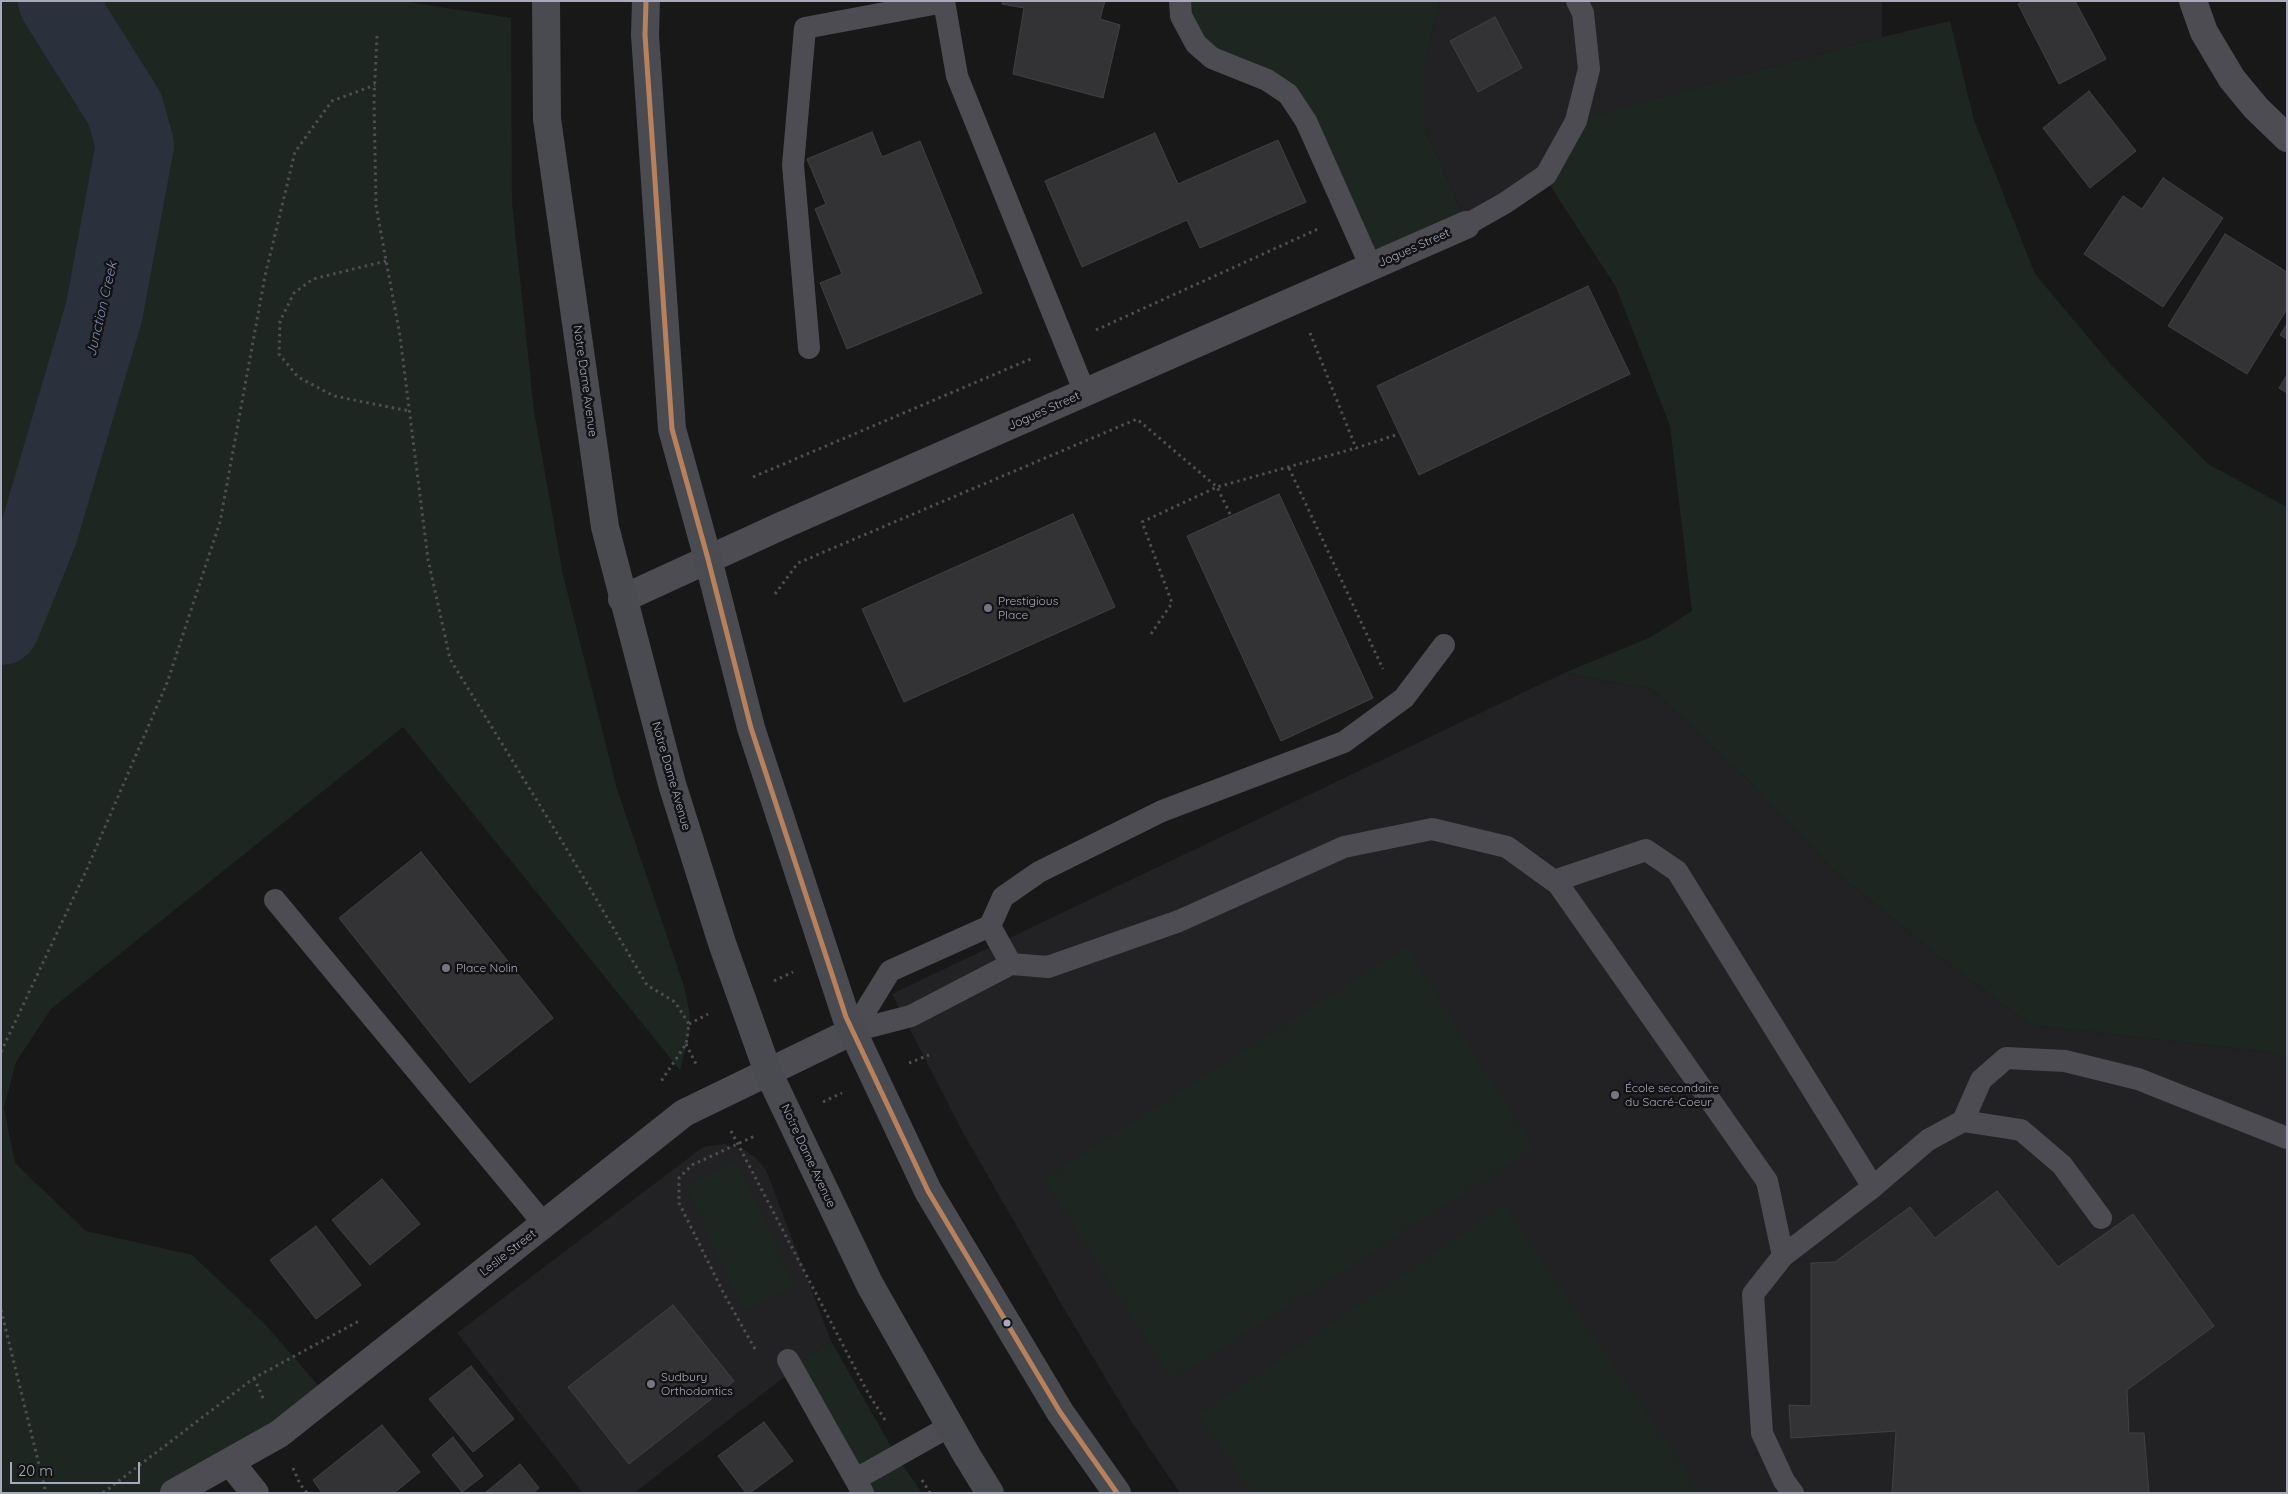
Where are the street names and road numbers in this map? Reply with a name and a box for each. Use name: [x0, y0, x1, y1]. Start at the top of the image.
street label: Jogues Street: [1376, 226, 1452, 270]
street label: Notre Dame Avenue: [570, 324, 600, 438]
street label: Jogues Street: [1006, 389, 1082, 433]
street label: Notre Dame Avenue: [649, 720, 693, 832]
street label: Notre Dame Avenue: [778, 1102, 838, 1210]
street label: Leslie Street: [477, 1227, 539, 1279]

